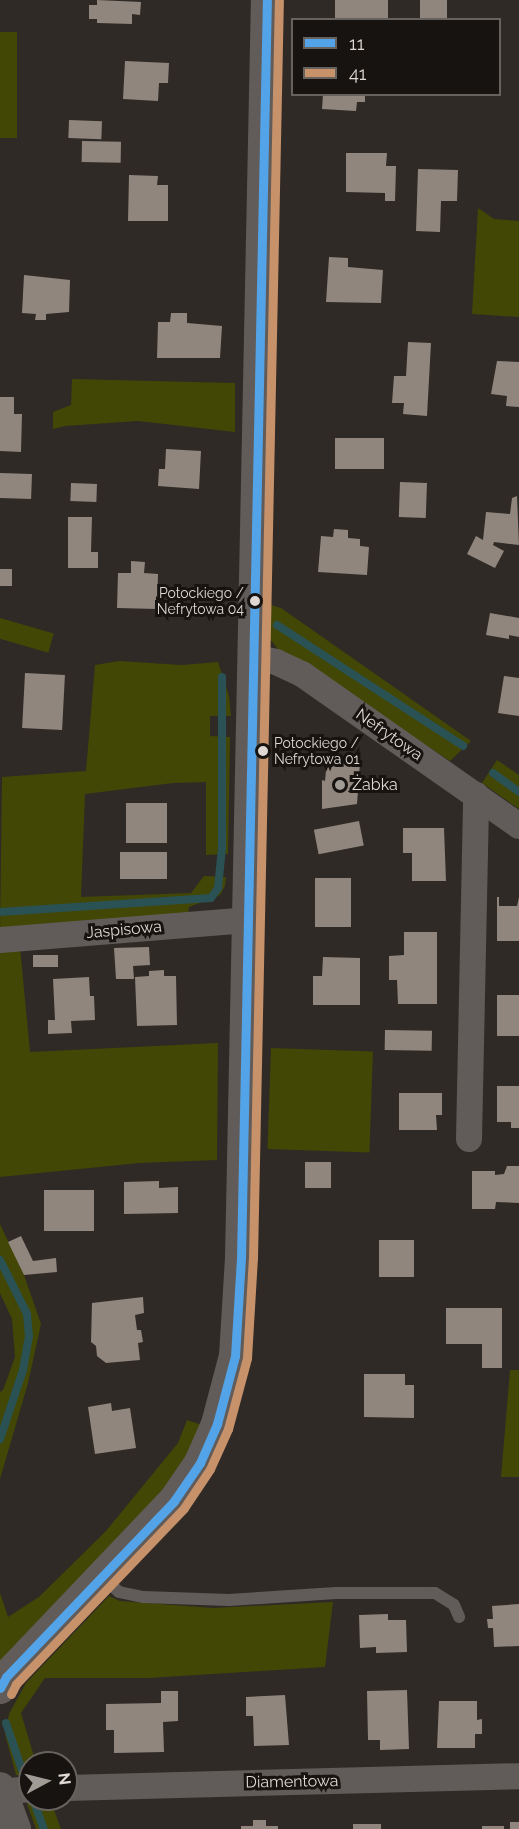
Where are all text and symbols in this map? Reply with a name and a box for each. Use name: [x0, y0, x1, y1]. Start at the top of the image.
legend: [291, 18, 501, 96]
text: 11: [349, 33, 364, 54]
text: 41: [349, 63, 367, 84]
place label: Potockiego / Nefrytowa 04: [157, 585, 244, 618]
marker: Potockiego / Nefrytowa 04: [249, 595, 261, 607]
street label: Nefrytowa: [352, 705, 426, 765]
place label: Potockiego / Nefrytowa 01: [274, 735, 360, 768]
marker: Potockiego / Nefrytowa 01: [257, 745, 269, 757]
place label: Żabka: [352, 775, 398, 795]
marker: Żabka: [333, 778, 347, 792]
street label: Jaspisowa: [85, 917, 163, 943]
north arrow: [18, 1751, 78, 1811]
text: N: [54, 1772, 75, 1786]
street label: Diamentowa: [245, 1772, 339, 1792]

